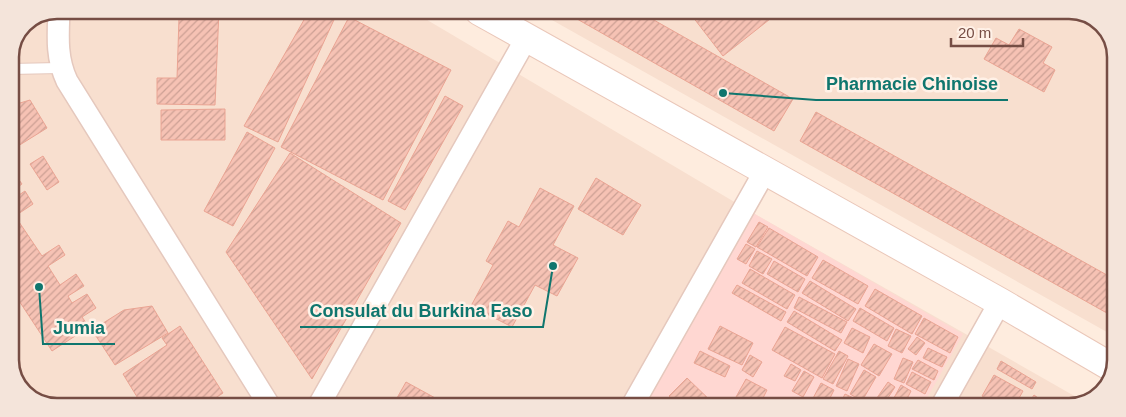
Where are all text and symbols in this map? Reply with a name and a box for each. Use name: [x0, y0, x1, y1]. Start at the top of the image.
scale bar: [951, 15, 1024, 47]
text: 20 m: [958, 24, 991, 41]
callout: Pharmacie Chinoise: [816, 67, 1008, 100]
text: Pharmacie Chinoise: [826, 74, 998, 94]
callout: Consulat du Burkina Faso: [300, 294, 543, 327]
text: Consulat du Burkina Faso: [309, 301, 533, 321]
callout: Jumia: [43, 311, 115, 344]
text: Jumia: [53, 318, 106, 338]

